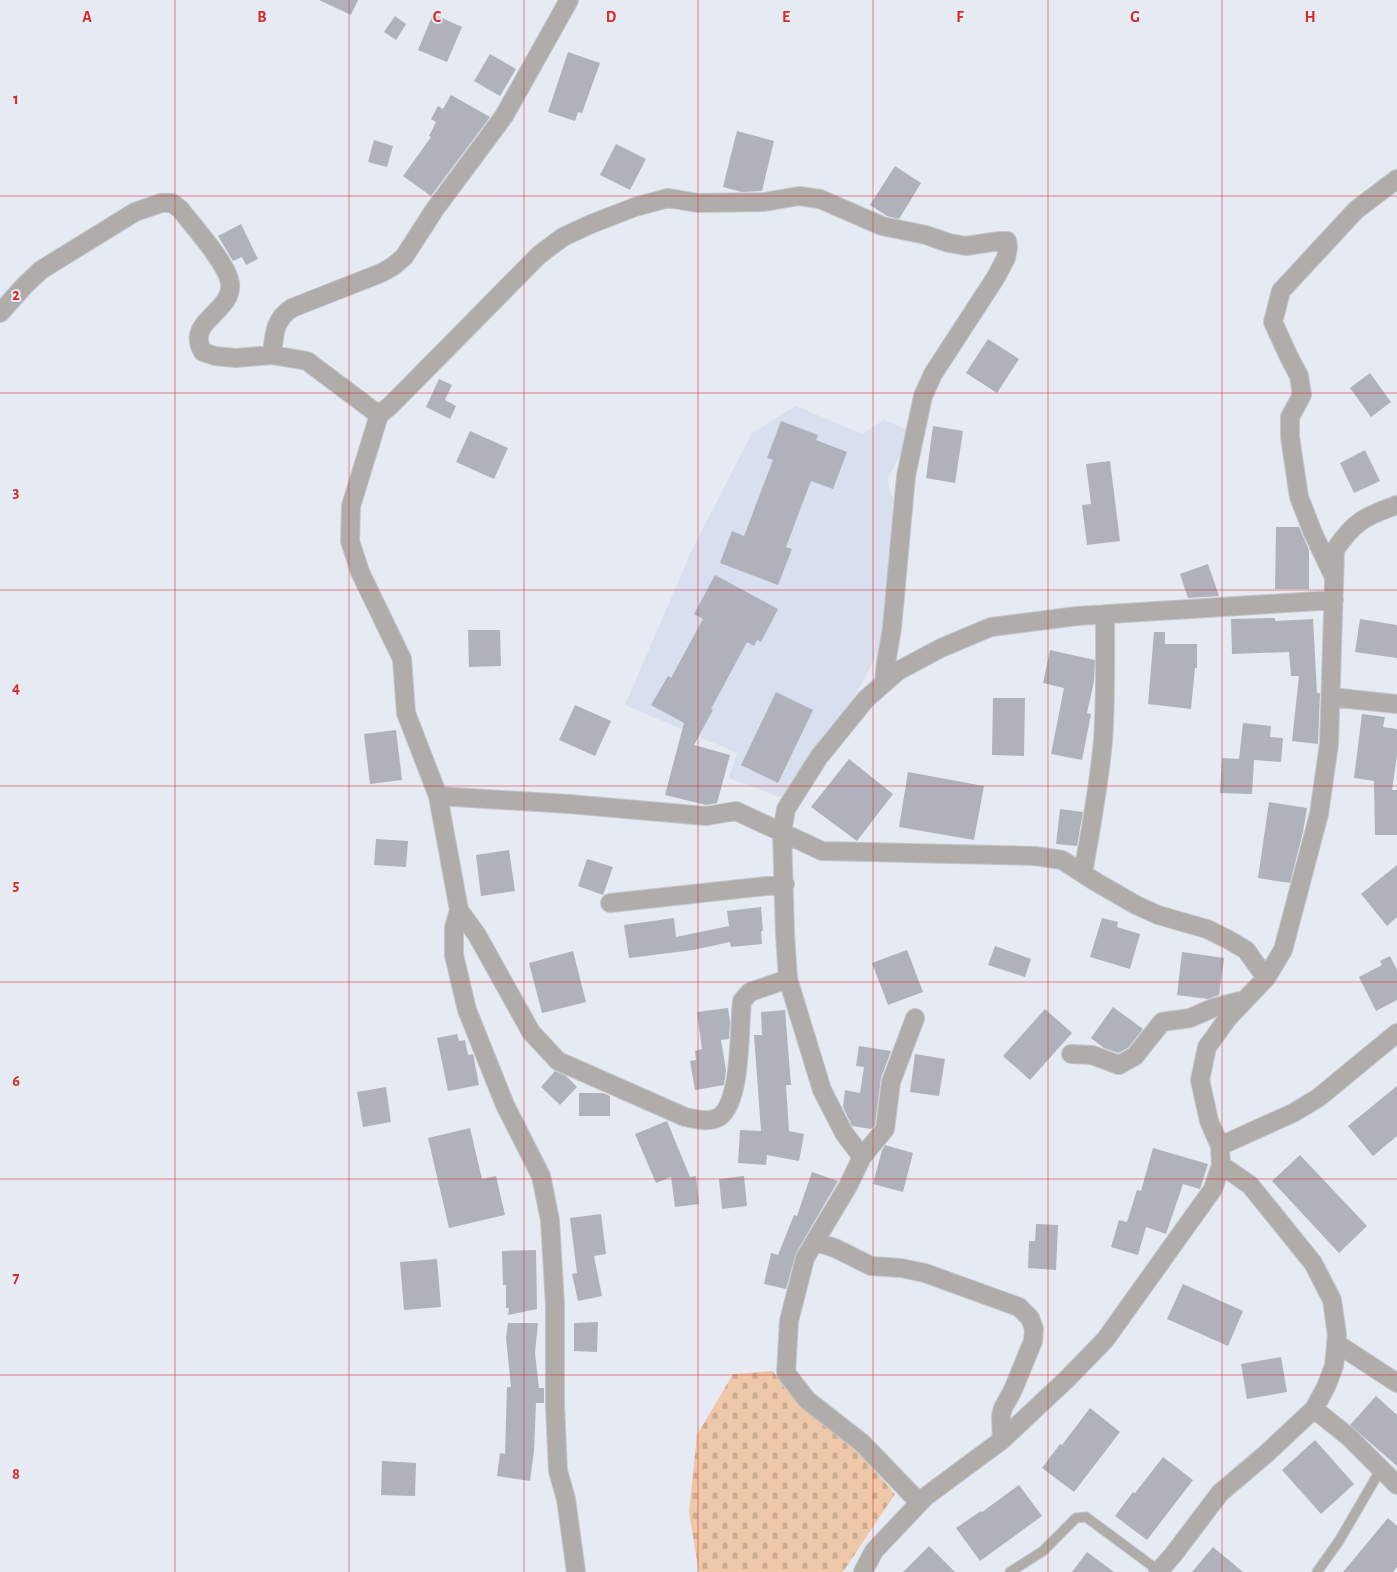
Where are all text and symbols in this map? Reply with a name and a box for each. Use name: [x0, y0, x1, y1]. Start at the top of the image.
text: A: [82, 9, 92, 25]
text: B: [257, 9, 267, 25]
text: C: [433, 9, 442, 25]
text: D: [606, 9, 617, 25]
text: E: [782, 9, 790, 25]
text: F: [956, 9, 964, 25]
text: G: [1130, 9, 1140, 25]
text: H: [1304, 9, 1316, 25]
text: 1: [13, 91, 19, 107]
text: 2: [12, 287, 20, 303]
text: 3: [13, 484, 20, 500]
text: 4: [12, 680, 20, 696]
text: 5: [13, 877, 20, 893]
text: 6: [12, 1073, 20, 1089]
text: 7: [13, 1270, 20, 1286]
text: 8: [12, 1466, 20, 1482]

